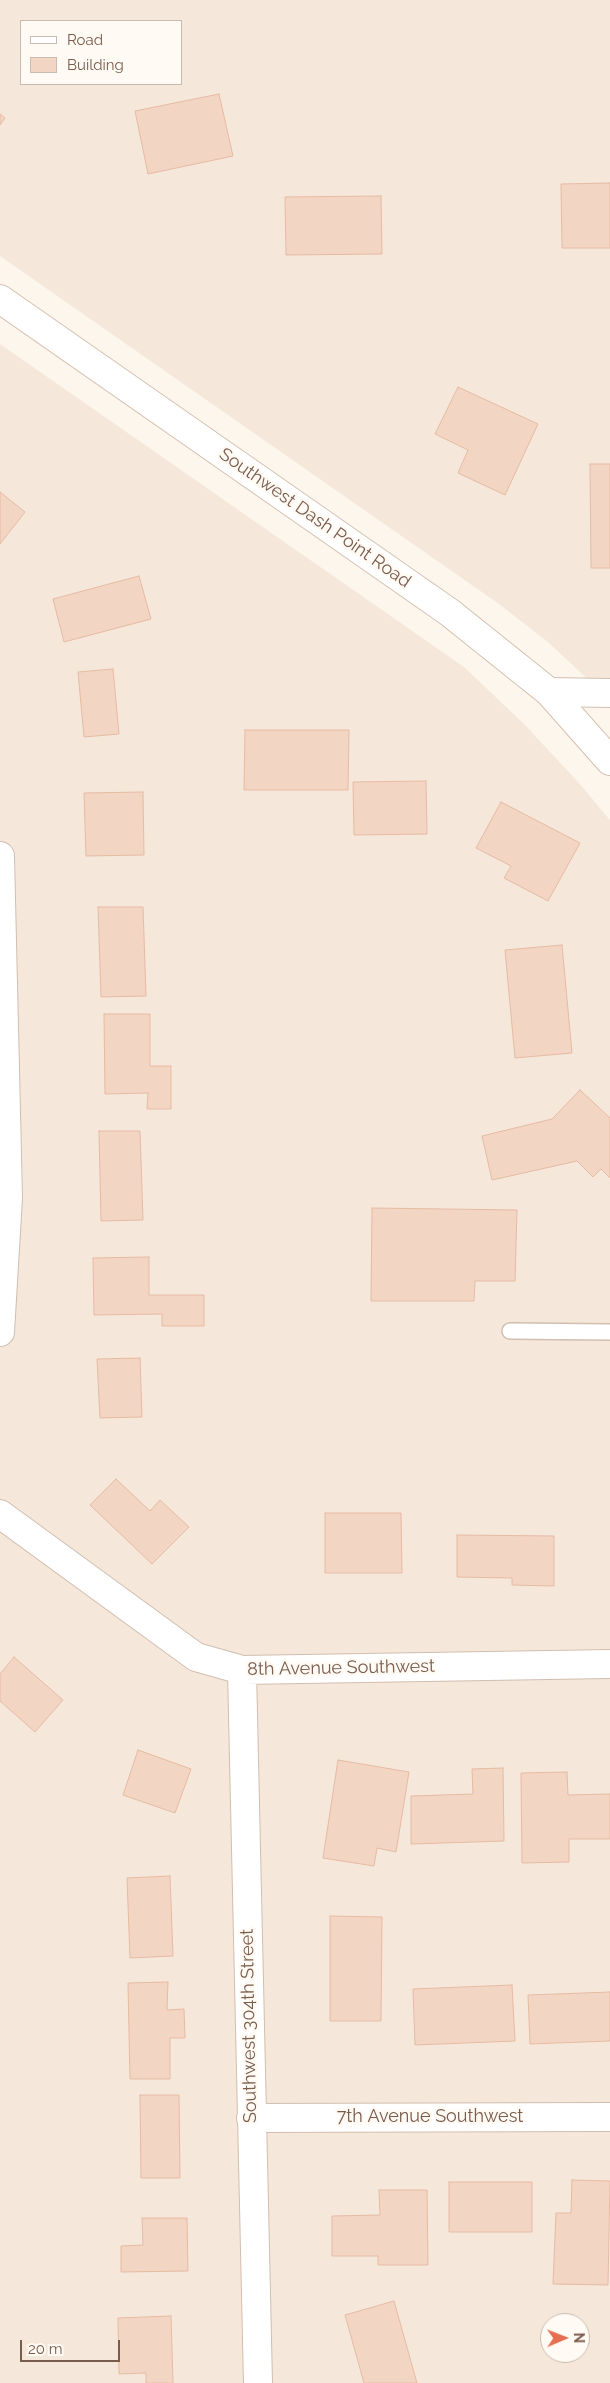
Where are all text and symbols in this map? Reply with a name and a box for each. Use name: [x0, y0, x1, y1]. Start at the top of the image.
legend: [20, 20, 182, 85]
text: Road: [67, 31, 103, 49]
text: Building: [67, 56, 124, 74]
street label: Southwest Dash Point Road: [215, 443, 415, 593]
street label: 8th Avenue Southwest: [247, 1656, 435, 1680]
street label: Southwest 304th Street: [237, 1929, 261, 2123]
street label: 7th Avenue Southwest: [337, 2106, 523, 2128]
north arrow: [540, 2313, 590, 2363]
scale bar: [22, 2330, 122, 2362]
text: N: [571, 2332, 587, 2343]
text: 20 m: [28, 2340, 63, 2358]

